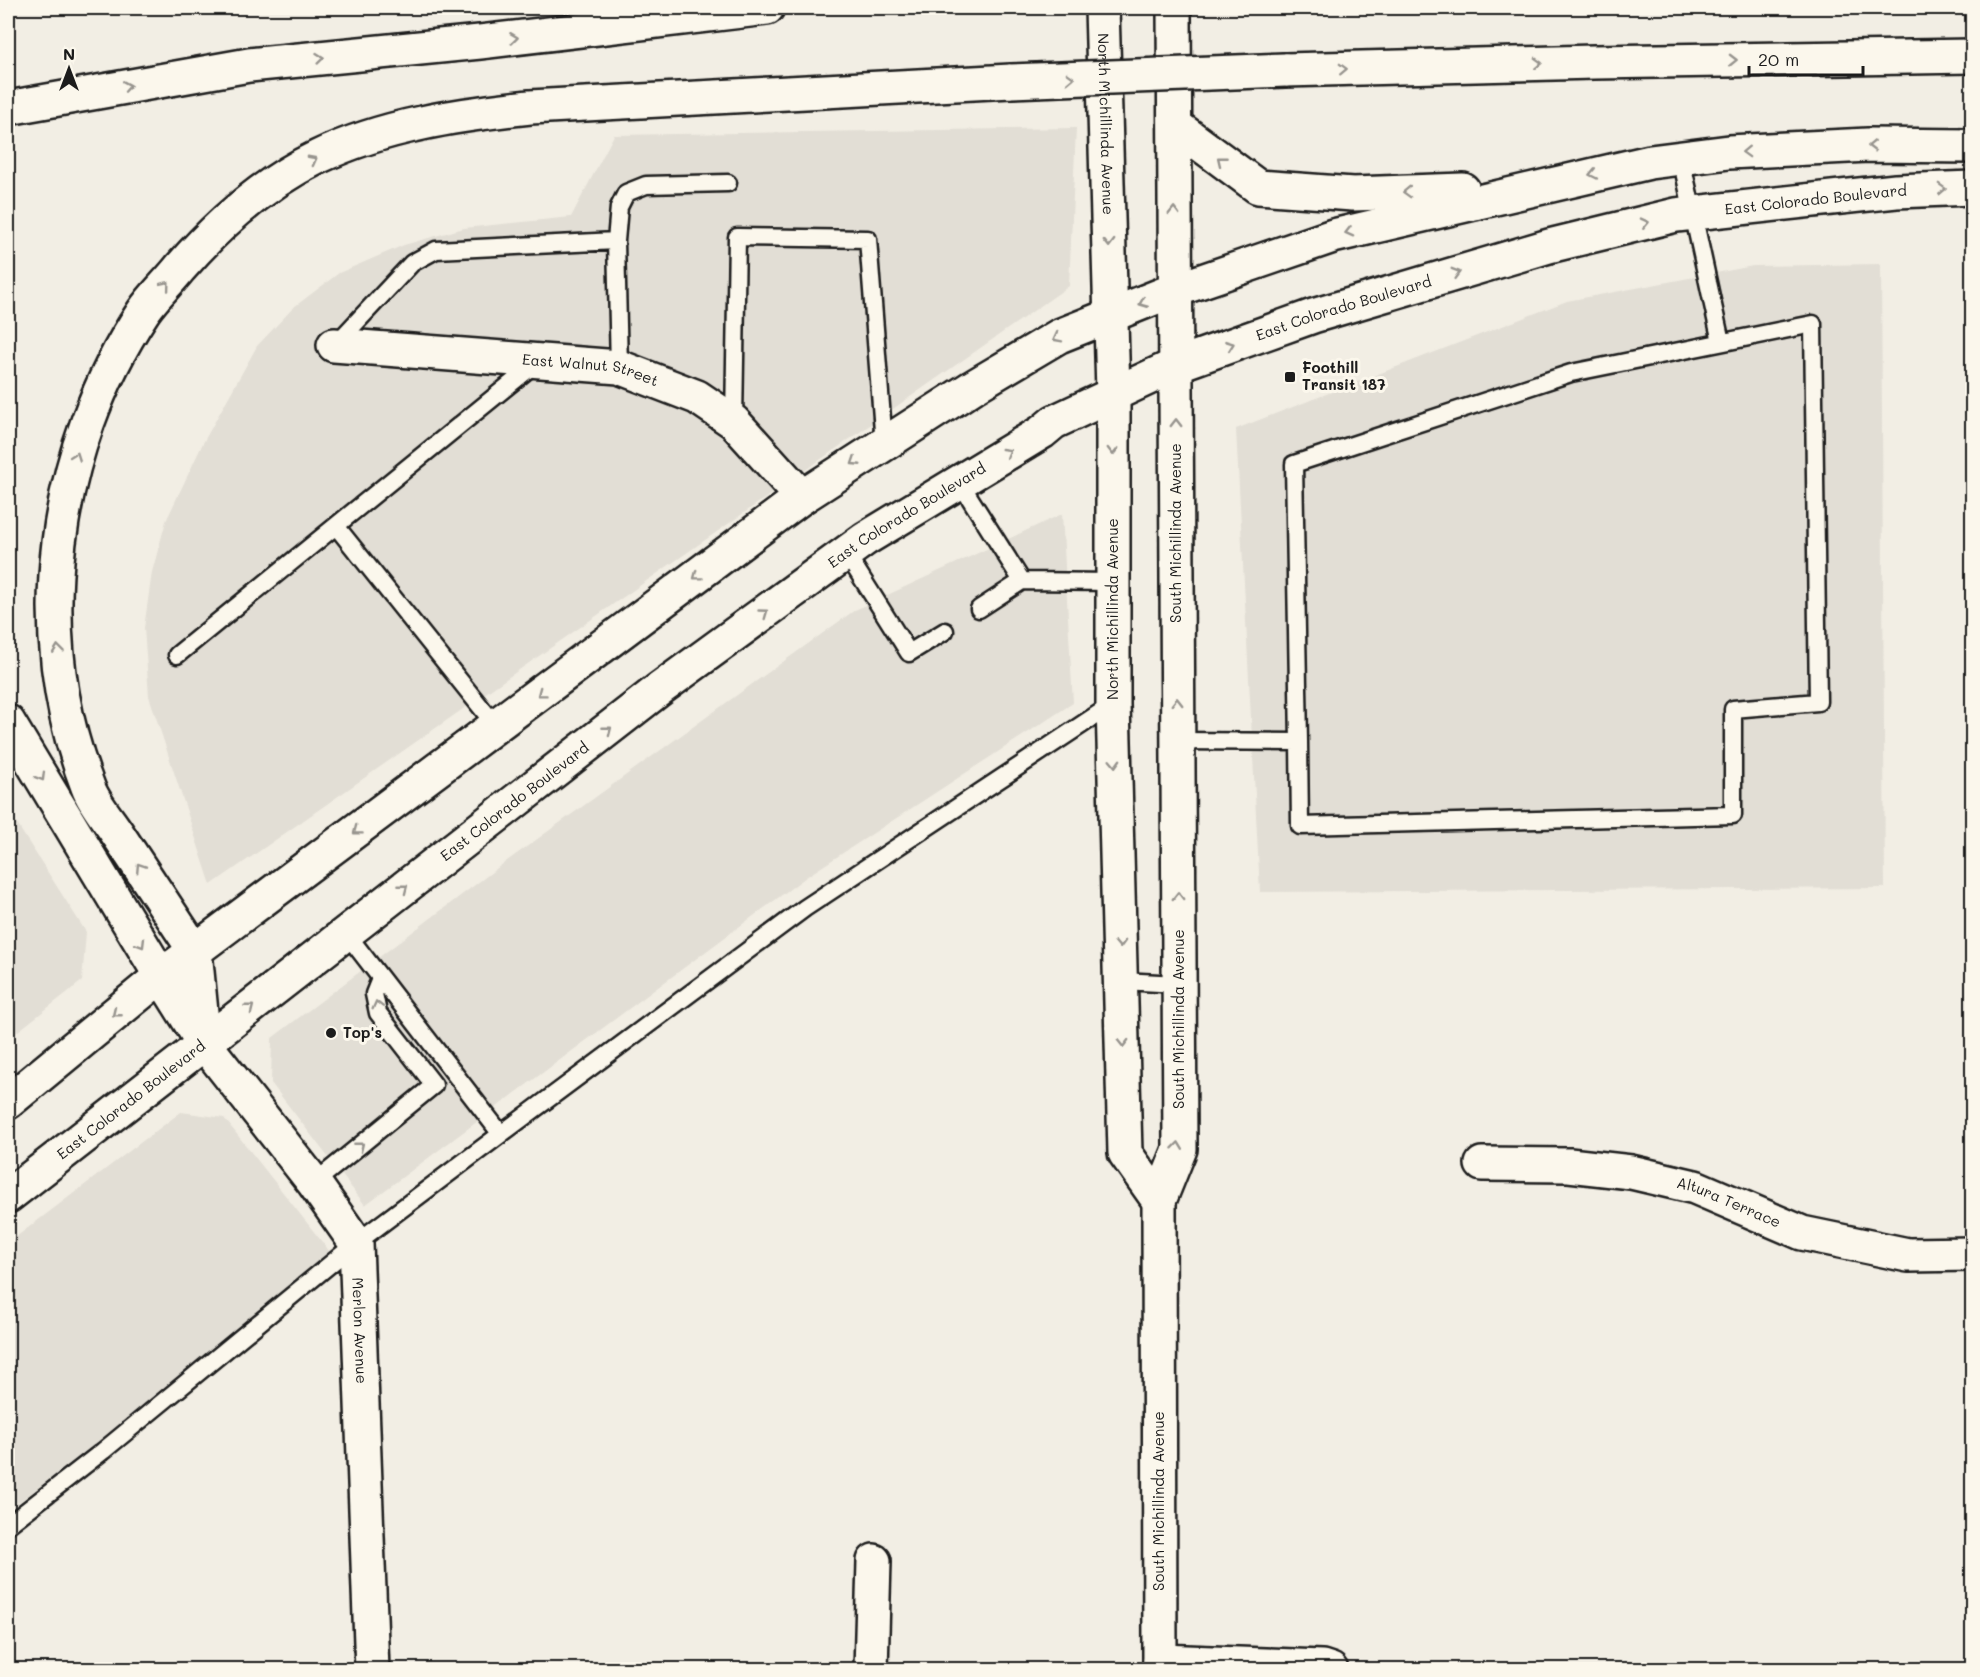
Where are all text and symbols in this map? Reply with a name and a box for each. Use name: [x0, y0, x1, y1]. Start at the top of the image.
one-way arrow: [509, 32, 518, 45]
street label: North Michillinda Avenue: [1094, 33, 1119, 215]
north arrow: [39, 39, 99, 99]
scale bar: [1749, 39, 1863, 77]
text: N: [63, 43, 75, 64]
text: 20 m: [1758, 47, 1799, 71]
one-way arrow: [315, 52, 324, 65]
one-way arrow: [1729, 53, 1738, 66]
one-way arrow: [1534, 57, 1543, 70]
one-way arrow: [1339, 63, 1348, 75]
one-way arrow: [1065, 72, 1074, 85]
one-way arrow: [122, 81, 132, 93]
one-way arrow: [1868, 139, 1877, 152]
one-way arrow: [1742, 145, 1751, 158]
one-way arrow: [307, 156, 318, 167]
one-way arrow: [1217, 157, 1228, 168]
one-way arrow: [1588, 167, 1598, 180]
street label: East Colorado Boulevard: [1724, 180, 1907, 219]
one-way arrow: [1938, 182, 1947, 195]
one-way arrow: [1402, 186, 1411, 199]
one-way arrow: [1167, 207, 1180, 216]
one-way arrow: [1639, 217, 1649, 230]
one-way arrow: [1344, 225, 1354, 238]
one-way arrow: [1103, 238, 1115, 247]
one-way arrow: [1450, 268, 1461, 280]
street label: East Colorado Boulevard: [1253, 270, 1433, 345]
one-way arrow: [159, 281, 170, 292]
one-way arrow: [1138, 296, 1149, 308]
one-way arrow: [1053, 331, 1063, 342]
one-way arrow: [1224, 340, 1235, 352]
street label: East Walnut Street: [521, 349, 662, 390]
place label: Foothill Transit 187: [1302, 357, 1386, 394]
marker: Foothill Transit 187: [1283, 370, 1297, 384]
one-way arrow: [1170, 418, 1182, 427]
street label: South Michillinda Avenue: [1165, 443, 1185, 623]
one-way arrow: [1107, 446, 1119, 455]
one-way arrow: [1001, 447, 1011, 459]
one-way arrow: [69, 451, 82, 462]
one-way arrow: [851, 455, 862, 466]
street label: East Colorado Boulevard: [823, 457, 989, 572]
street label: North Michillinda Avenue: [1102, 518, 1122, 700]
one-way arrow: [693, 569, 704, 580]
one-way arrow: [757, 609, 768, 620]
one-way arrow: [53, 644, 65, 653]
one-way arrow: [537, 686, 548, 697]
one-way arrow: [1171, 697, 1183, 706]
one-way arrow: [601, 726, 612, 737]
street label: East Colorado Boulevard: [436, 737, 592, 865]
one-way arrow: [1108, 758, 1121, 767]
one-way arrow: [33, 771, 45, 781]
one-way arrow: [352, 823, 363, 834]
one-way arrow: [136, 863, 147, 874]
one-way arrow: [397, 885, 408, 896]
one-way arrow: [1172, 891, 1184, 900]
street label: South Michillinda Avenue: [1168, 929, 1188, 1109]
one-way arrow: [134, 938, 146, 948]
one-way arrow: [1114, 939, 1127, 948]
one-way arrow: [371, 1000, 384, 1010]
one-way arrow: [243, 1004, 254, 1015]
one-way arrow: [112, 1006, 123, 1017]
place label: Top's: [343, 1022, 382, 1042]
marker: Top's: [324, 1026, 338, 1040]
street label: East Colorado Boulevard: [52, 1035, 209, 1163]
one-way arrow: [1117, 1038, 1129, 1047]
one-way arrow: [1172, 1141, 1184, 1151]
one-way arrow: [353, 1142, 364, 1153]
street label: Altura Terrace: [1675, 1172, 1784, 1232]
street label: Merlon Avenue: [348, 1277, 372, 1384]
street label: South Michillinda Avenue: [1148, 1411, 1168, 1591]

